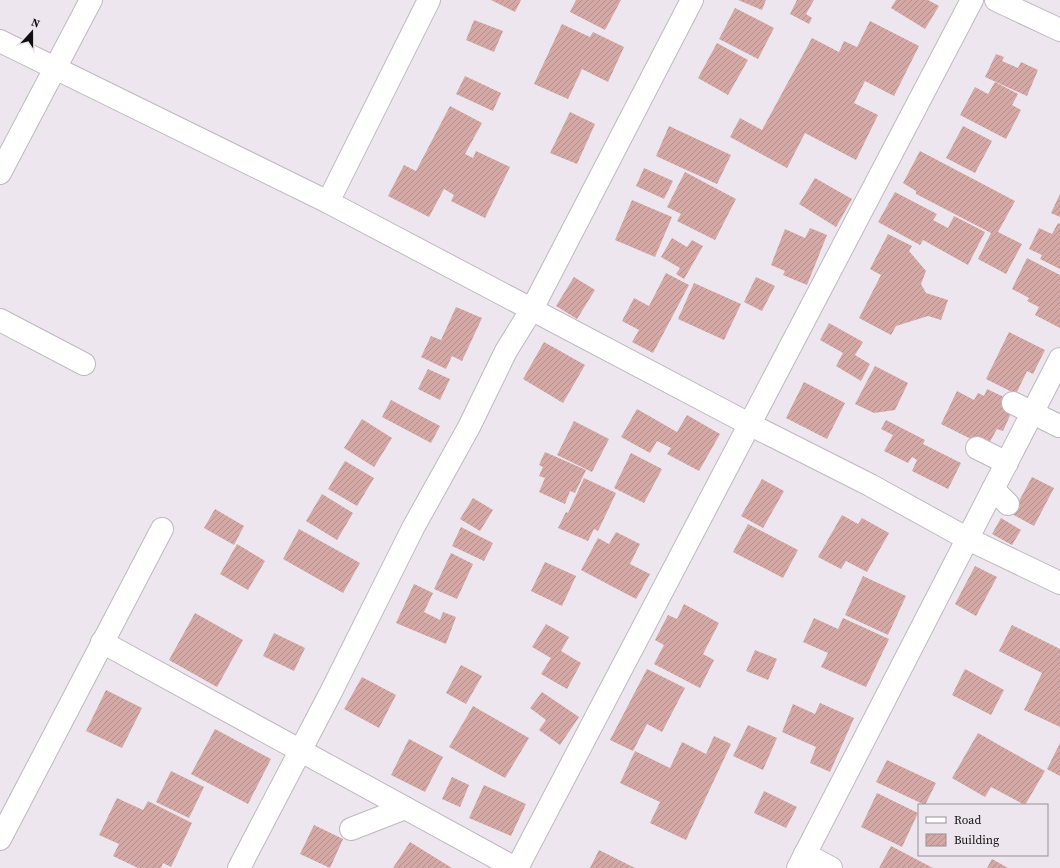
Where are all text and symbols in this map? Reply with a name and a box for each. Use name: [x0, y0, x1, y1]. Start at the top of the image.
north arrow: [12, 12, 52, 52]
text: N: [29, 15, 42, 32]
legend: [918, 804, 1048, 856]
text: Road: [954, 812, 981, 828]
text: Building: [954, 832, 999, 848]

